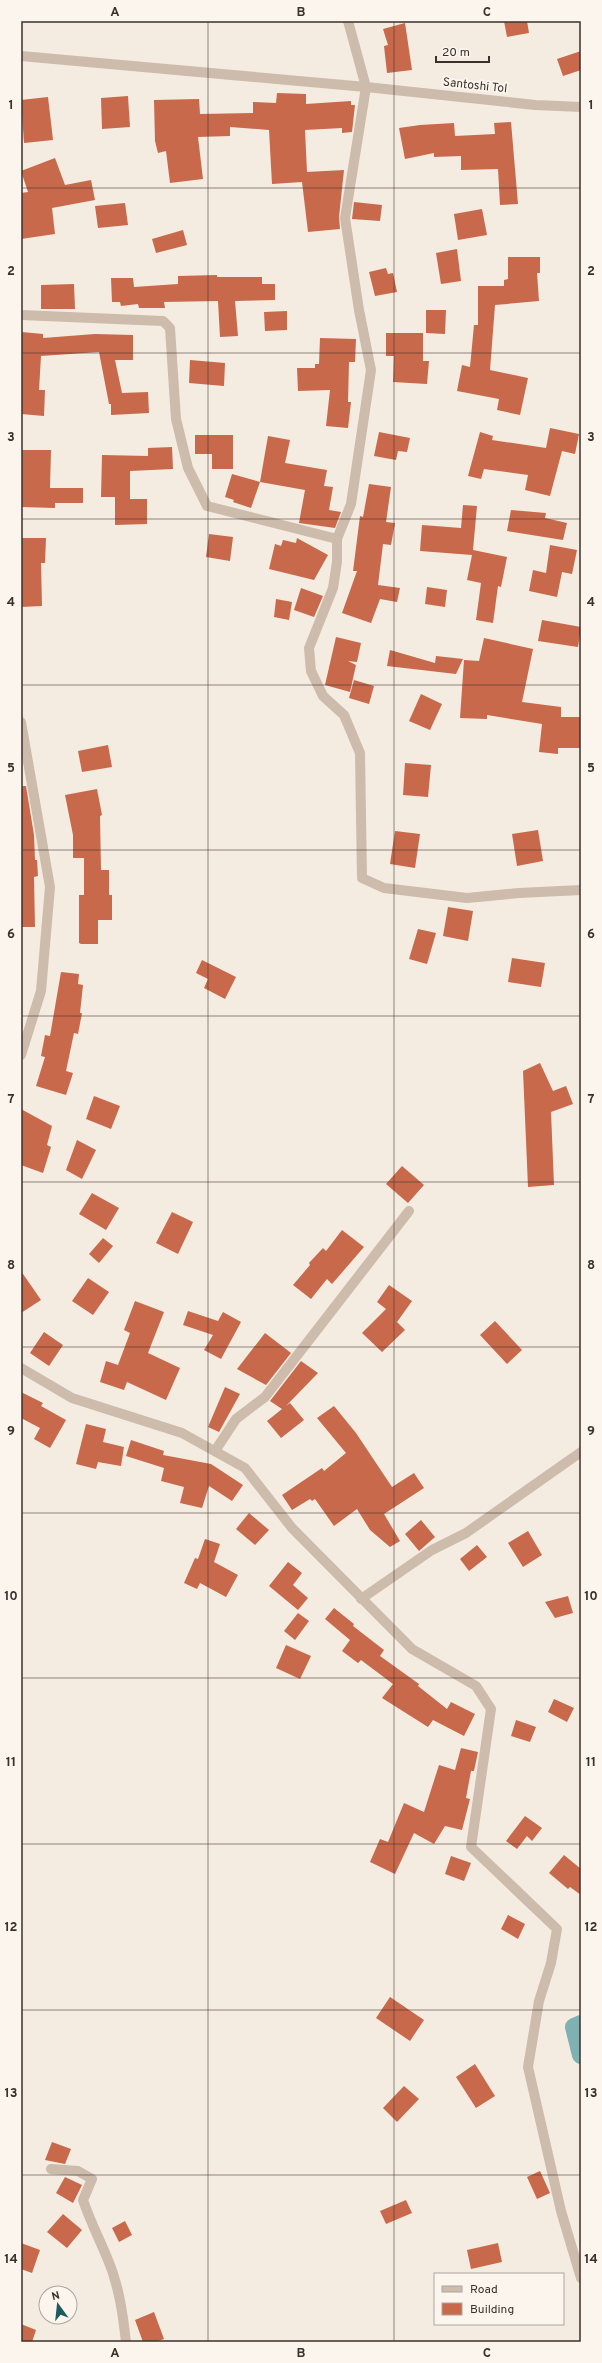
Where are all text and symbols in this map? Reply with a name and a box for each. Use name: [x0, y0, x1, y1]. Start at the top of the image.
text: A: [110, 5, 120, 21]
text: B: [297, 5, 306, 21]
text: C: [483, 5, 491, 21]
scale bar: [436, 38, 489, 64]
text: 20 m: [442, 45, 470, 61]
street label: Santoshi Tol: [442, 75, 508, 97]
text: 1: [8, 98, 14, 114]
text: 1: [588, 98, 594, 114]
text: 2: [7, 264, 15, 280]
text: 2: [587, 264, 595, 280]
text: 3: [7, 430, 15, 446]
text: 3: [587, 430, 595, 446]
text: 4: [7, 595, 15, 611]
text: 4: [587, 595, 595, 611]
text: 5: [7, 761, 15, 777]
text: 5: [587, 761, 595, 777]
text: 6: [7, 927, 15, 943]
text: 6: [587, 927, 595, 943]
text: 7: [8, 1092, 15, 1108]
text: 7: [588, 1092, 595, 1108]
text: 8: [7, 1258, 15, 1274]
text: 8: [587, 1258, 595, 1274]
text: 9: [7, 1424, 15, 1440]
text: 9: [587, 1424, 595, 1440]
text: 10: [4, 1589, 18, 1605]
text: 10: [584, 1589, 598, 1605]
text: 11: [6, 1755, 16, 1771]
text: 11: [586, 1755, 596, 1771]
text: 12: [4, 1920, 18, 1936]
text: 12: [584, 1920, 598, 1936]
text: 13: [5, 2086, 18, 2102]
text: 13: [585, 2086, 598, 2102]
text: 14: [4, 2252, 18, 2268]
text: 14: [584, 2252, 598, 2268]
legend: [434, 2273, 564, 2325]
text: Road: [470, 2282, 498, 2298]
north arrow: [38, 2285, 78, 2325]
text: N: [50, 2289, 61, 2304]
text: Building: [470, 2302, 514, 2318]
text: A: [110, 2346, 120, 2362]
text: B: [297, 2346, 306, 2362]
text: C: [483, 2346, 491, 2362]

